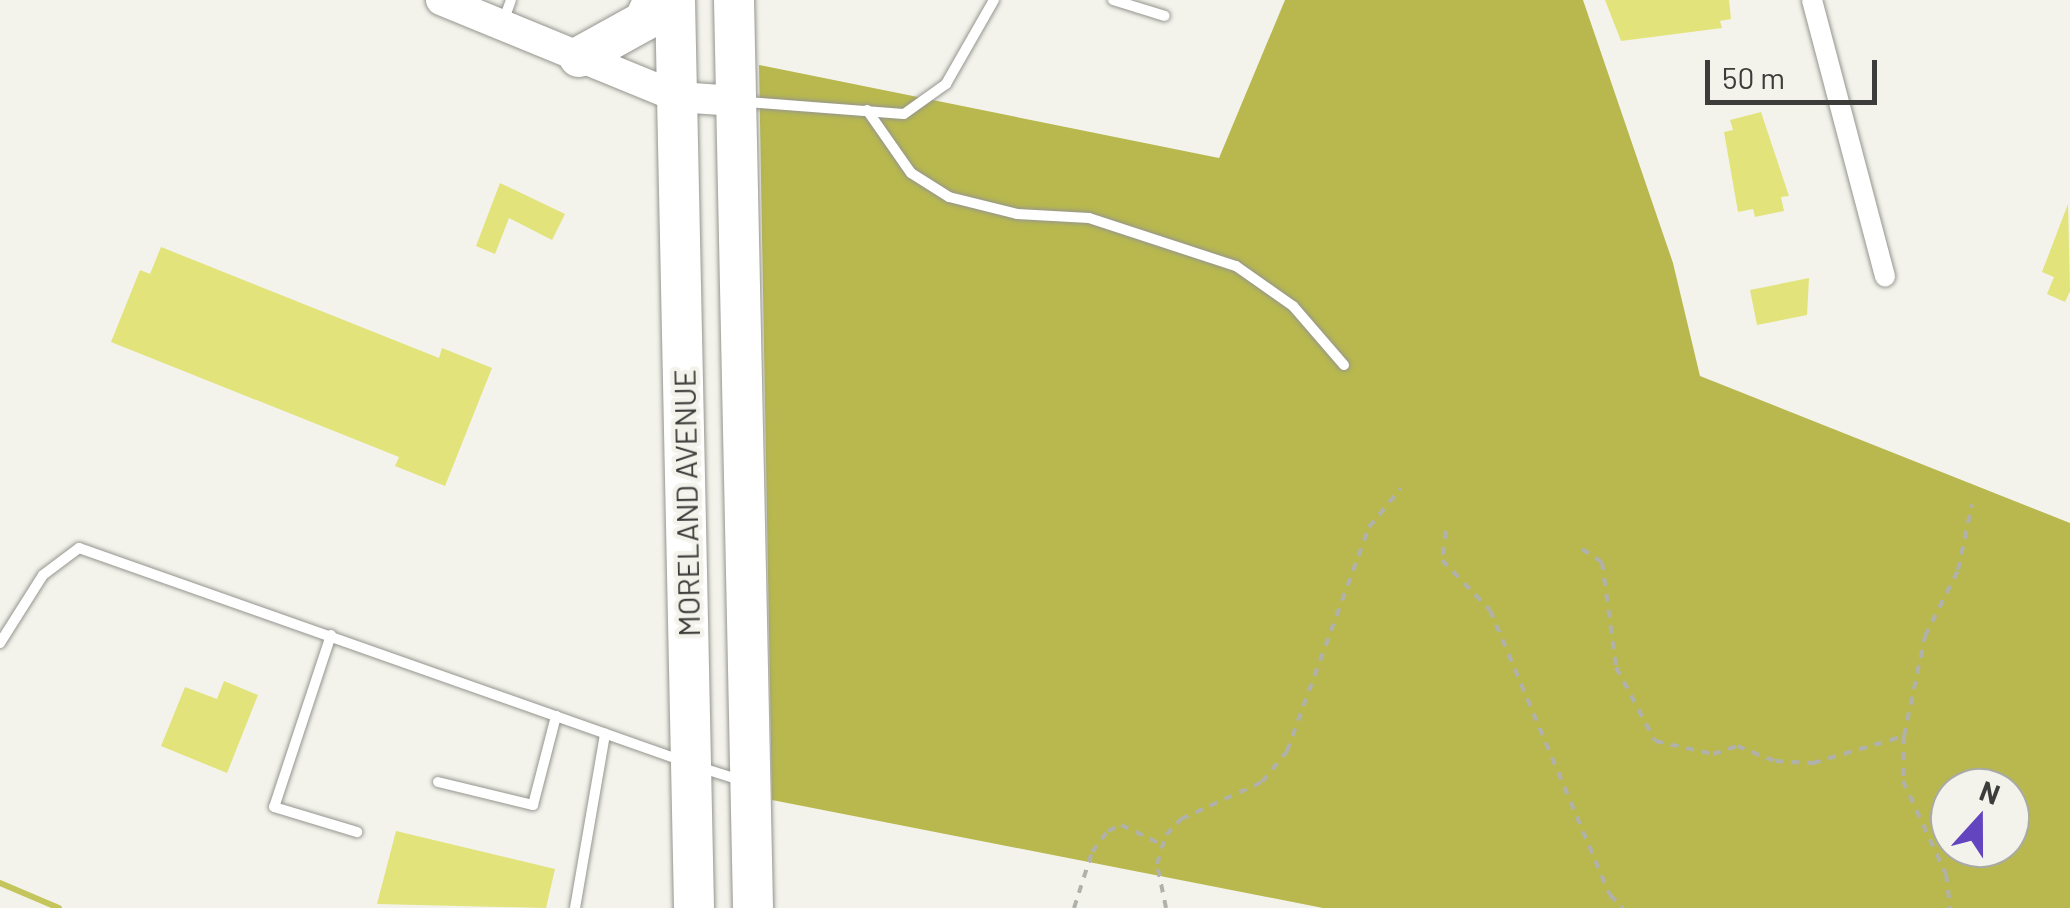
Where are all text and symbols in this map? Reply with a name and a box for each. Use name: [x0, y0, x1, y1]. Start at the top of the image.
scale bar: [1710, 40, 1882, 102]
text: 50 m: [1722, 59, 1785, 95]
street label: MORELAND AVENUE: [666, 369, 706, 637]
north arrow: [1930, 768, 2030, 868]
text: N: [1975, 773, 2005, 811]

